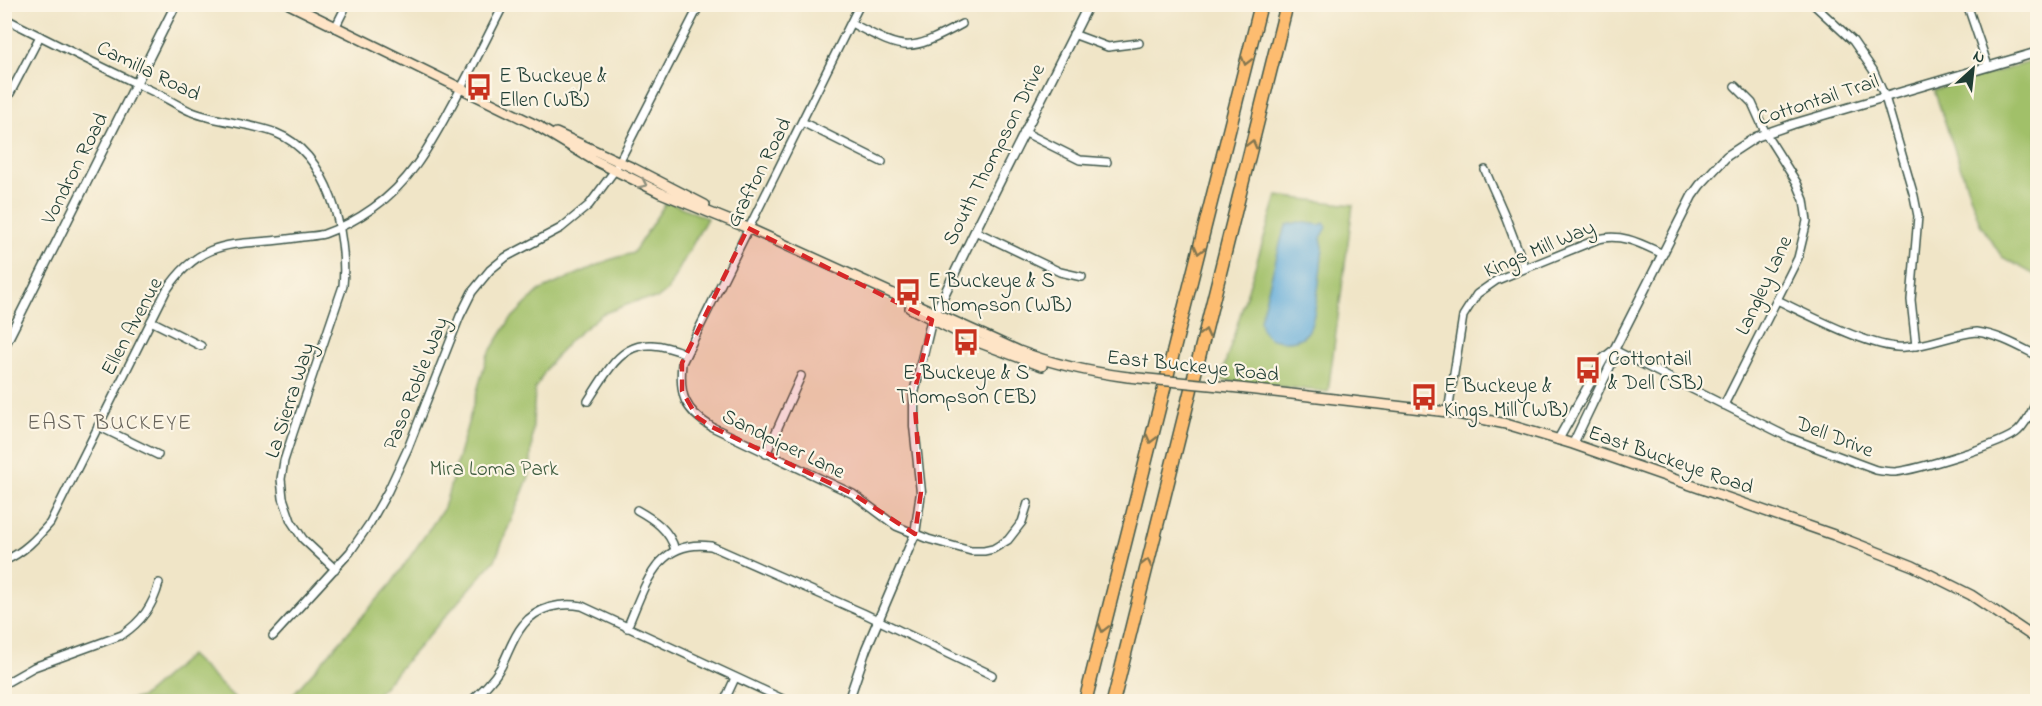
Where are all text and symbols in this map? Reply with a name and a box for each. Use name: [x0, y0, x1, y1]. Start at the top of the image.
street label: Camilla Road: [91, 34, 205, 110]
north arrow: [1943, 39, 2003, 99]
text: N: [1969, 44, 1989, 71]
one-way arrow: [1241, 56, 1254, 66]
street label: South Thompson Drive: [936, 58, 1054, 251]
place label: E Buckeye & Ellen (WB): [499, 62, 607, 116]
street label: Cottontail Trail: [1754, 67, 1883, 135]
bus stop icon: E Buckeye & Ellen (WB): [464, 72, 494, 102]
street label: Vondron Road: [34, 108, 117, 231]
street label: Grafton Road: [719, 113, 800, 233]
one-way arrow: [1245, 139, 1257, 150]
one-way arrow: [637, 177, 647, 188]
street label: Kings Mill Way: [1480, 213, 1601, 289]
street label: Langley Lane: [1729, 231, 1803, 341]
one-way arrow: [1193, 245, 1206, 255]
place label: E Buckeye & S Thompson (WB): [928, 267, 1071, 321]
street label: Ellen Avenue: [94, 272, 172, 381]
bus stop icon: E Buckeye & S Thompson (WB): [893, 277, 923, 307]
street label: Paso Robl'e Way: [377, 313, 459, 456]
bus stop icon: E Buckeye & S Thompson (EB): [951, 327, 981, 357]
one-way arrow: [1198, 329, 1210, 339]
street label: La Sierra Way: [258, 339, 326, 463]
street label: East Buckeye Road: [1105, 343, 1281, 393]
place label: Cottontail & Dell (SB): [1608, 345, 1703, 399]
bus stop icon: Cottontail & Dell (SB): [1573, 355, 1603, 385]
place label: E Buckeye & S Thompson (EB): [896, 359, 1036, 413]
place label: E Buckeye & Kings Mill (WB): [1444, 372, 1568, 428]
bus stop icon: E Buckeye & Kings Mill (WB): [1409, 382, 1439, 412]
street label: Sandpiper Lane: [716, 402, 850, 488]
district label: EAST BUCKEYE: [27, 408, 193, 440]
street label: Dell Drive: [1790, 409, 1878, 467]
street label: East Buckeye Road: [1583, 419, 1757, 505]
one-way arrow: [1146, 434, 1158, 444]
park label: Mira Loma Park: [429, 455, 559, 485]
one-way arrow: [1140, 558, 1153, 568]
one-way arrow: [1098, 623, 1111, 633]

